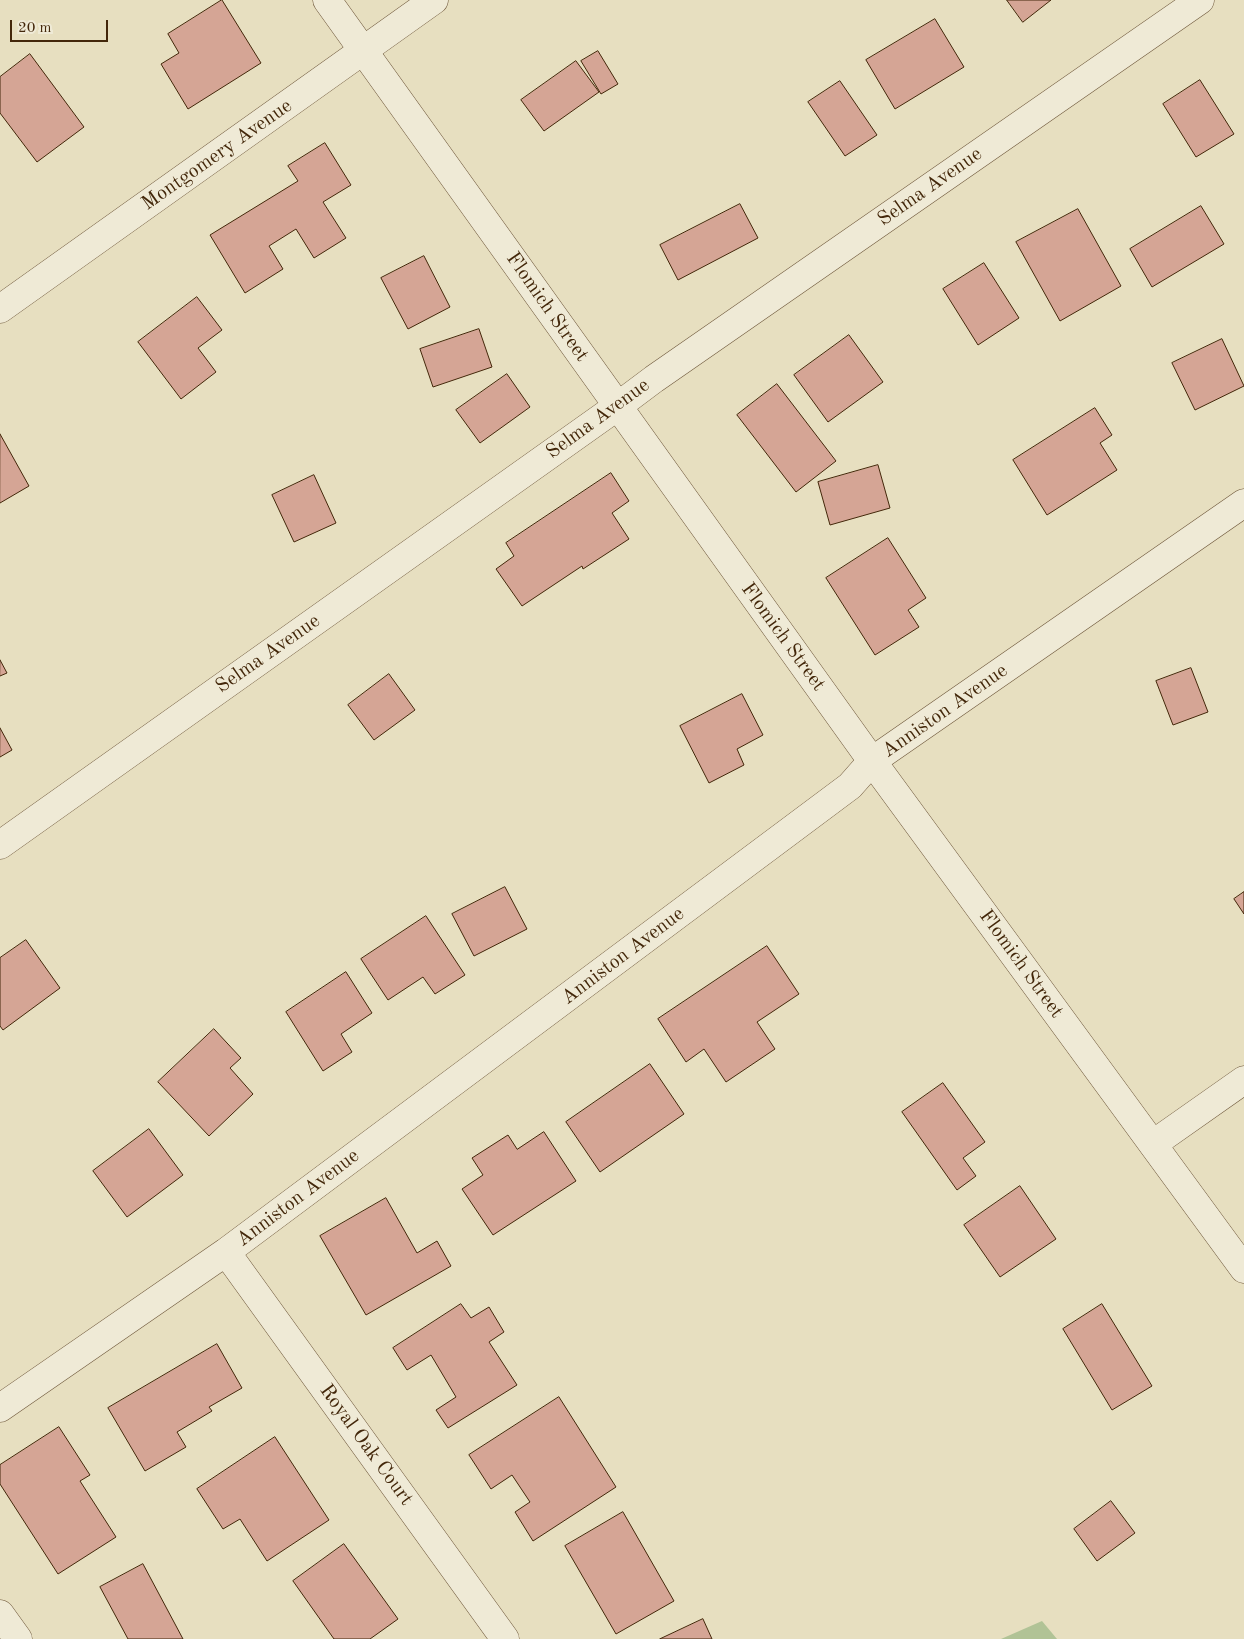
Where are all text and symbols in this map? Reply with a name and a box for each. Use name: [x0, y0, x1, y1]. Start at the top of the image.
scale bar: [12, 10, 110, 42]
text: 20 m: [18, 21, 52, 36]
street label: Montgomery Avenue: [137, 94, 297, 216]
street label: Selma Avenue: [873, 142, 987, 232]
street label: Flomich Street: [500, 248, 594, 366]
street label: Selma Avenue: [542, 373, 654, 465]
street label: Flomich Street: [736, 578, 830, 696]
street label: Selma Avenue: [211, 609, 325, 699]
street label: Anniston Avenue: [878, 659, 1012, 763]
street label: Anniston Avenue: [557, 902, 689, 1010]
street label: Flomich Street: [974, 905, 1068, 1023]
street label: Anniston Avenue: [232, 1144, 364, 1252]
street label: Royal Oak Court: [314, 1380, 418, 1510]

